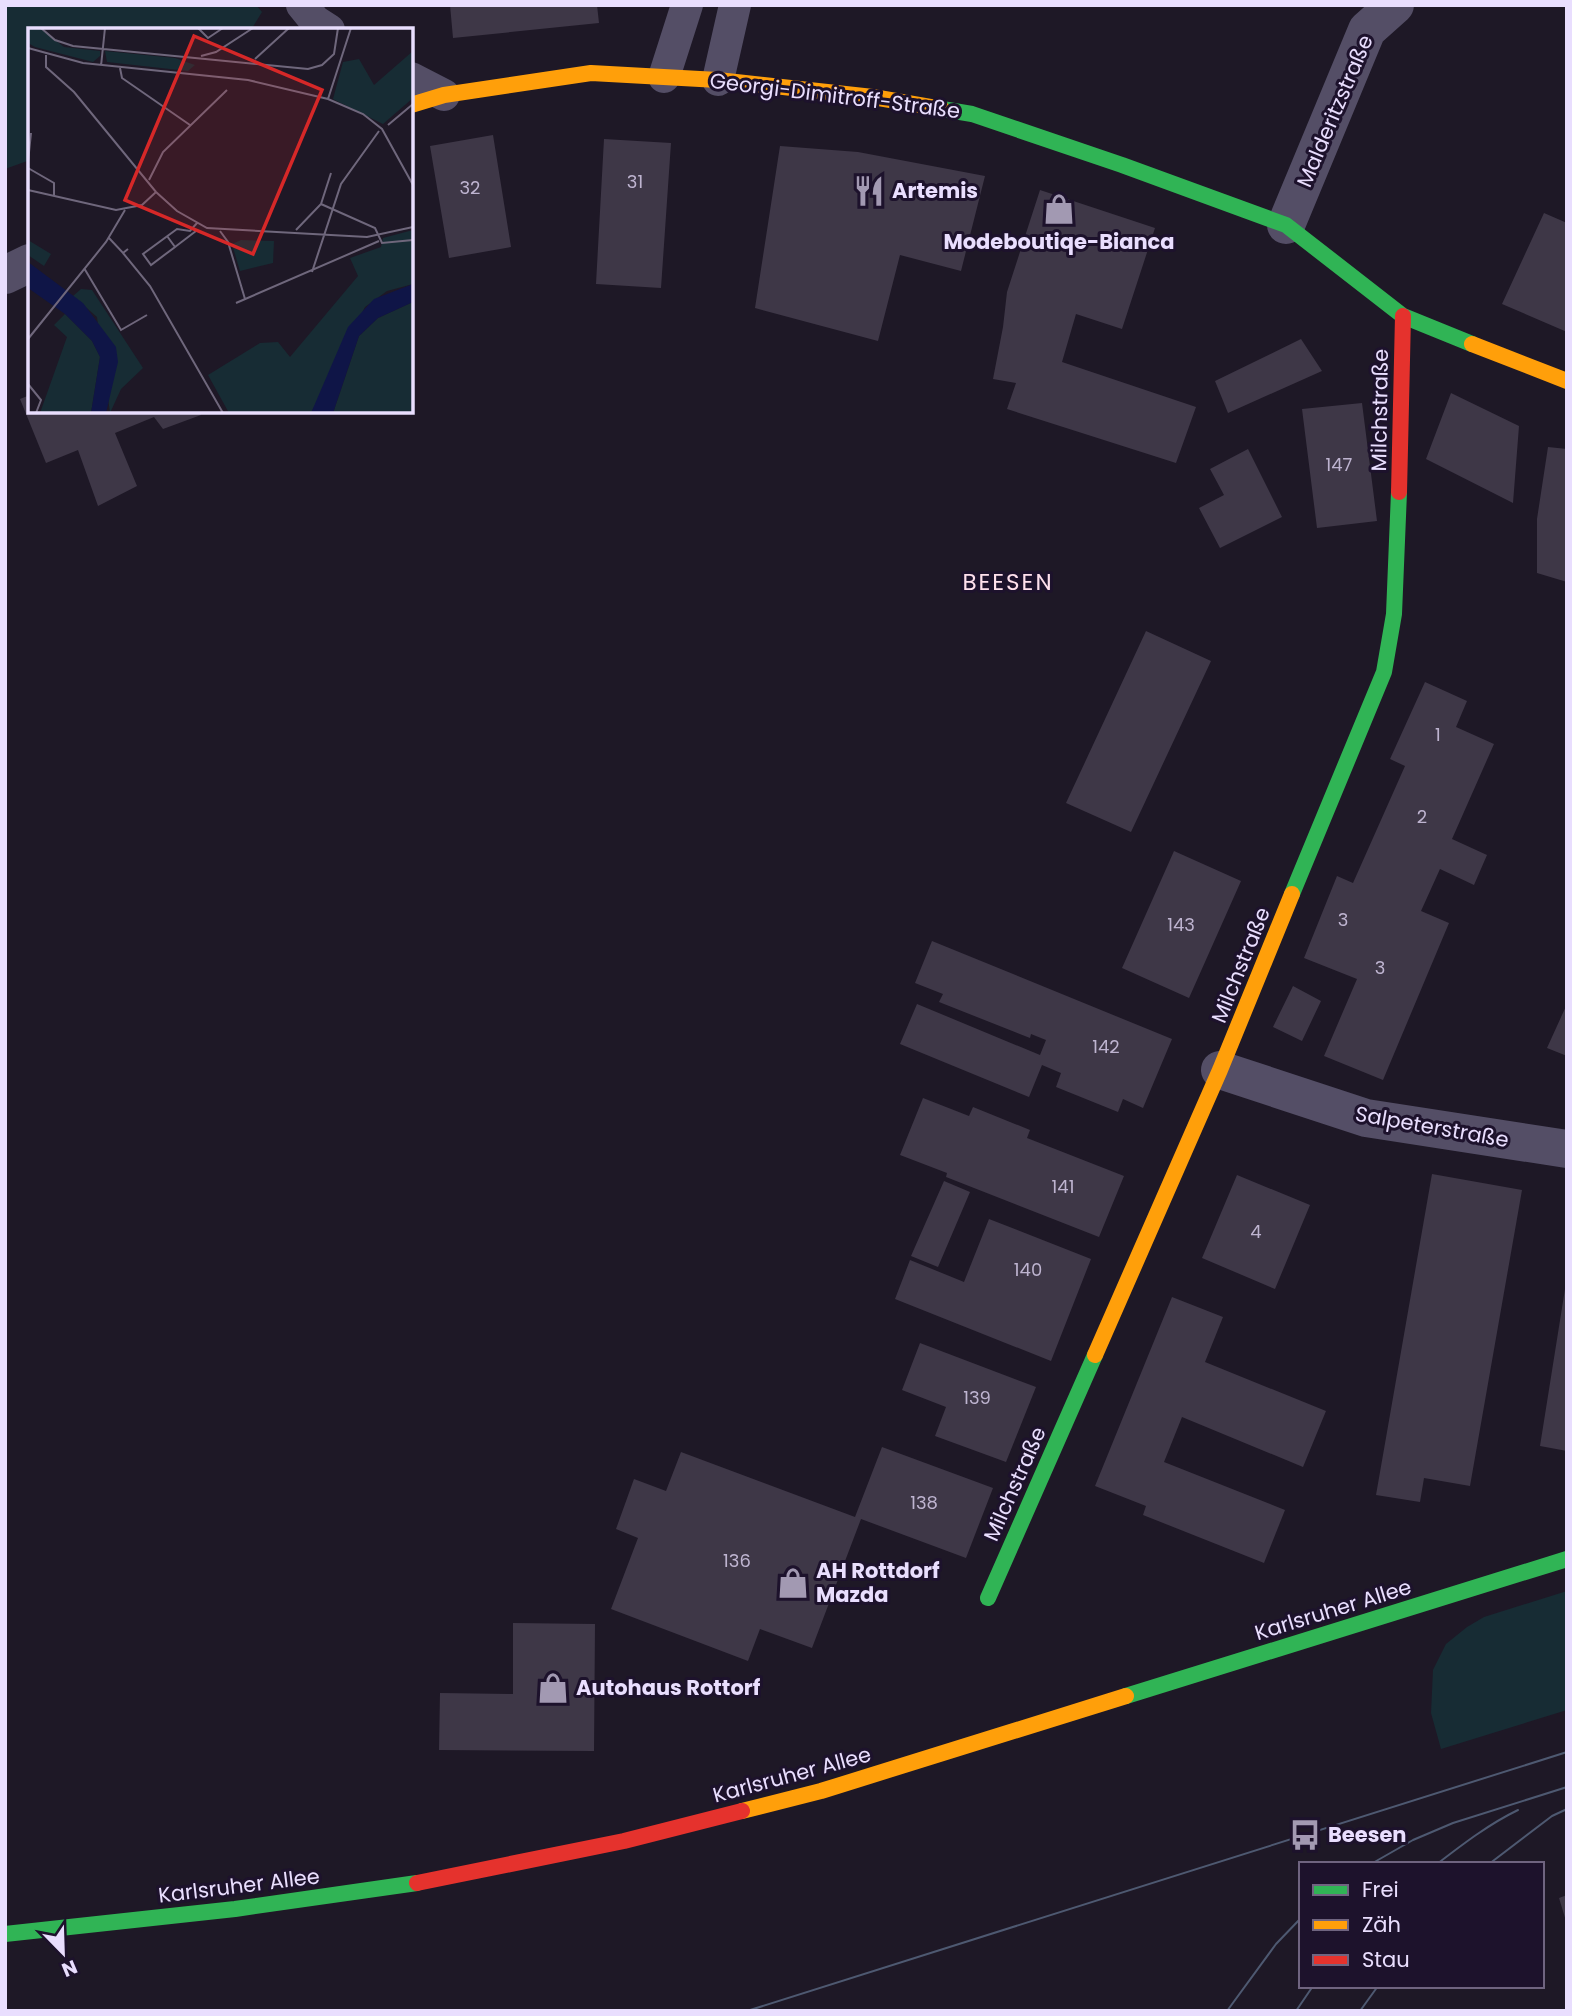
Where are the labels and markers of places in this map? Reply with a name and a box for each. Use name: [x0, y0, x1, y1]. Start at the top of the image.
restaurant icon: Artemis: [852, 174, 886, 208]
place label: Artemis: [892, 176, 978, 205]
shop icon: Modeboutiqe-Bianca: [1042, 192, 1076, 226]
place label: Modeboutiqe-Bianca: [943, 227, 1175, 256]
place label: AH Rottdorf Mazda: [816, 1556, 940, 1609]
shop icon: AH Rottdorf Mazda: [776, 1566, 810, 1600]
shop icon: Autohaus Rottorf: [536, 1671, 570, 1705]
place label: Autohaus Rottorf: [576, 1673, 761, 1702]
bus stop icon: Beesen: [1288, 1818, 1322, 1852]
place label: Beesen: [1328, 1820, 1407, 1849]

